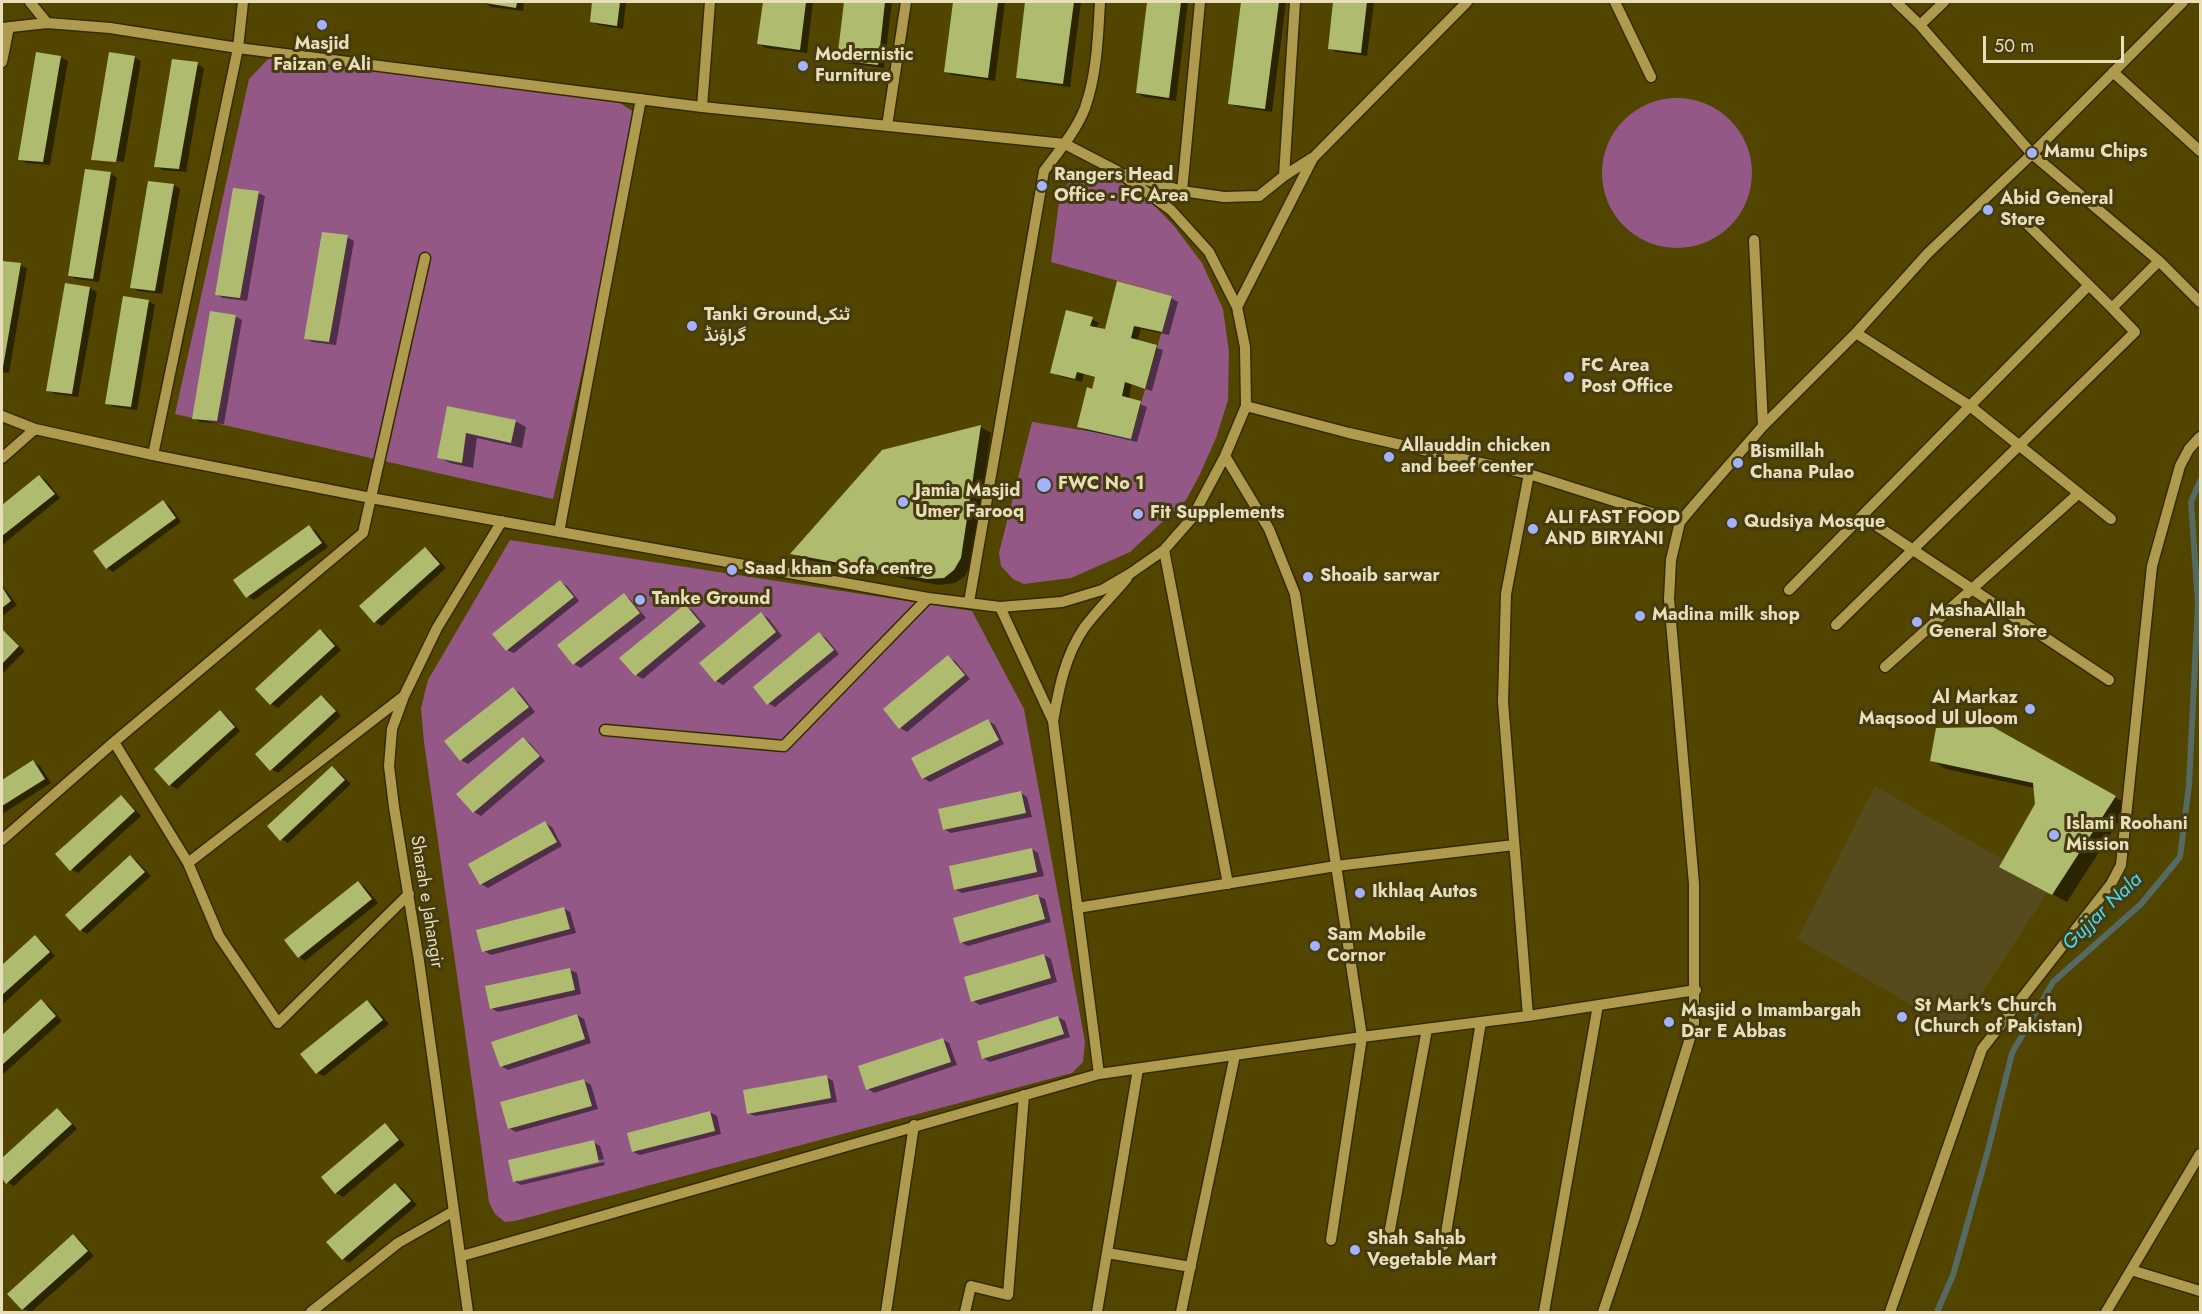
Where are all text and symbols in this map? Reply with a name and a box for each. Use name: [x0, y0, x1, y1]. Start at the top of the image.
marker: Masjid Faizan e Ali: [315, 18, 329, 32]
scale bar: [1986, 24, 2127, 62]
text: 50 m: [1994, 33, 2034, 59]
place label: Masjid Faizan e Ali: [273, 34, 371, 76]
place label: Modernistic Furniture: [815, 45, 914, 88]
marker: Modernistic Furniture: [796, 59, 810, 73]
place label: Mamu Chips: [2044, 142, 2147, 164]
marker: Mamu Chips: [2025, 146, 2039, 160]
place label: Rangers Head Office - FC Area: [1054, 165, 1188, 207]
marker: Rangers Head Office - FC Area: [1035, 179, 1049, 193]
place label: Abid General Store: [2000, 189, 2113, 232]
marker: Abid General Store: [1981, 203, 1995, 217]
place label: Tanki Groundٹنکی گراؤنڈ: [704, 305, 850, 348]
marker: Tanki Groundٹنکی گراؤنڈ: [685, 319, 699, 333]
place label: FC Area Post Office: [1581, 356, 1673, 398]
marker: FC Area Post Office: [1562, 370, 1576, 384]
place label: Allauddin chicken and beef center: [1401, 436, 1551, 478]
place label: Bismillah Chana Pulao: [1750, 442, 1854, 484]
marker: Allauddin chicken and beef center: [1382, 450, 1396, 464]
marker: Bismillah Chana Pulao: [1731, 456, 1745, 470]
place label: FWC No 1: [1058, 474, 1144, 496]
marker: FWC No 1: [1035, 476, 1053, 494]
place label: Jamia Masjid Umer Farooq: [915, 481, 1024, 524]
marker: Jamia Masjid Umer Farooq: [896, 495, 910, 509]
place label: Fit Supplements: [1150, 503, 1284, 525]
marker: Fit Supplements: [1131, 507, 1145, 521]
place label: ALI FAST FOOD AND BIRYANI: [1545, 508, 1680, 550]
place label: Qudsiya Mosque: [1744, 512, 1885, 534]
marker: Qudsiya Mosque: [1725, 516, 1739, 530]
marker: ALI FAST FOOD AND BIRYANI: [1526, 522, 1540, 536]
place label: Saad khan Sofa centre: [744, 559, 933, 581]
marker: Saad khan Sofa centre: [725, 563, 739, 577]
place label: Shoaib sarwar: [1320, 566, 1440, 588]
marker: Shoaib sarwar: [1301, 570, 1315, 584]
place label: Tanke Ground: [652, 589, 770, 611]
marker: Tanke Ground: [633, 593, 647, 607]
place label: MashaAllah General Store: [1929, 601, 2047, 644]
place label: Madina milk shop: [1652, 605, 1800, 627]
marker: Madina milk shop: [1633, 609, 1647, 623]
marker: MashaAllah General Store: [1910, 615, 1924, 629]
place label: Al Markaz Maqsood Ul Uloom: [1859, 688, 2018, 730]
marker: Al Markaz Maqsood Ul Uloom: [2023, 702, 2037, 716]
place label: Islami Roohani Mission: [2066, 814, 2188, 856]
marker: Islami Roohani Mission: [2047, 828, 2061, 842]
street label: Sharah e Jahangir: [405, 834, 447, 970]
water label: Gujjar Nala: [2058, 868, 2148, 956]
place label: Ikhlaq Autos: [1372, 882, 1477, 904]
marker: Ikhlaq Autos: [1353, 886, 1367, 900]
place label: Sam Mobile Cornor: [1327, 925, 1426, 968]
marker: Sam Mobile Cornor: [1308, 939, 1322, 953]
place label: St Mark's Church (Church of Pakistan): [1914, 996, 2083, 1038]
place label: Masjid o Imambargah Dar E Abbas: [1681, 1001, 1861, 1044]
marker: St Mark's Church (Church of Pakistan): [1895, 1010, 1909, 1024]
marker: Masjid o Imambargah Dar E Abbas: [1662, 1015, 1676, 1029]
place label: Shah Sahab Vegetable Mart: [1367, 1229, 1496, 1272]
marker: Shah Sahab Vegetable Mart: [1348, 1243, 1362, 1257]

